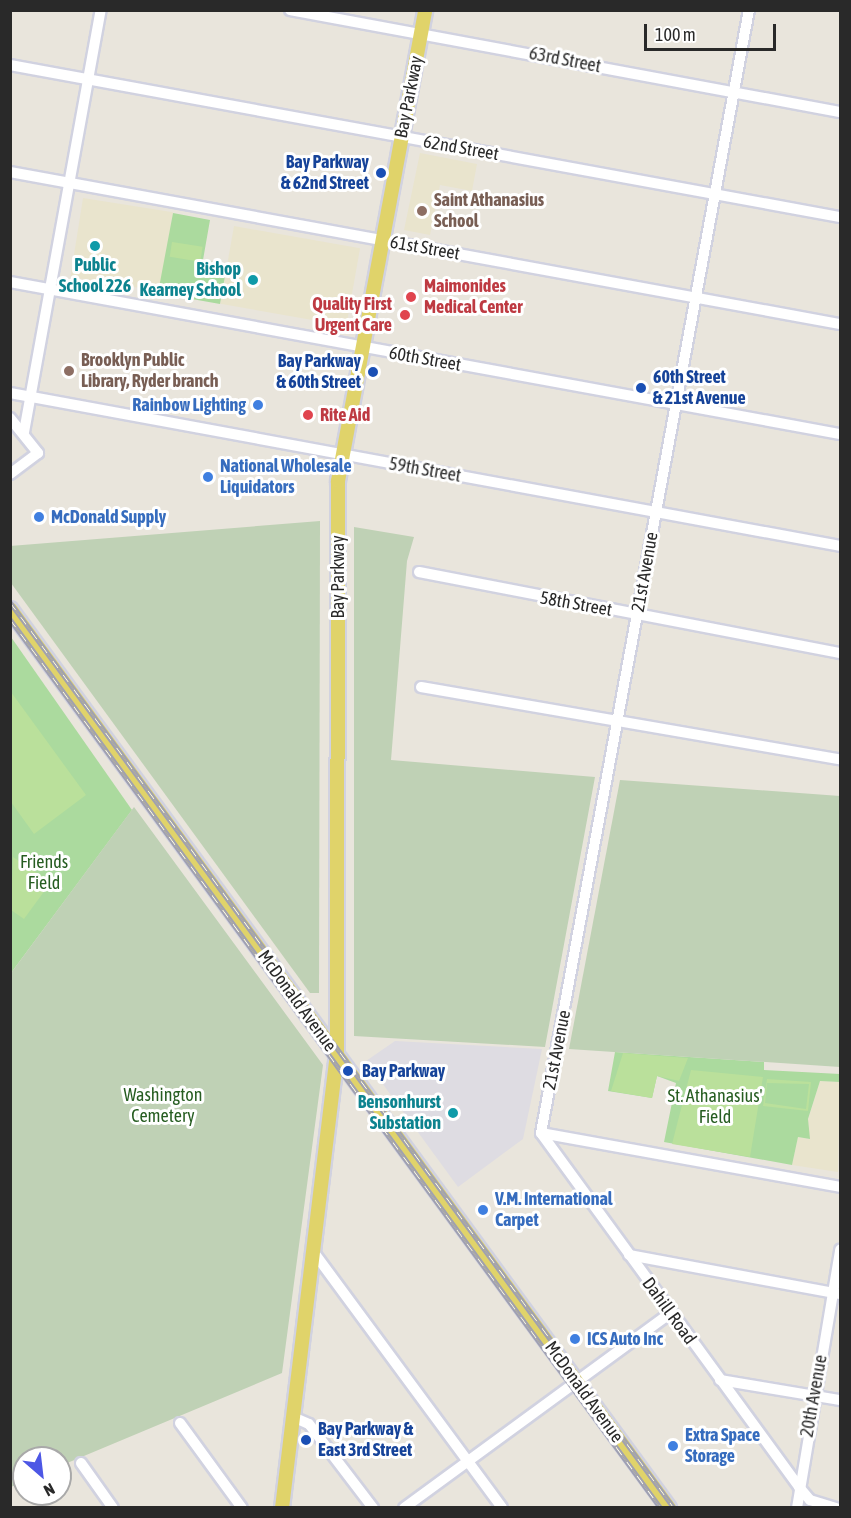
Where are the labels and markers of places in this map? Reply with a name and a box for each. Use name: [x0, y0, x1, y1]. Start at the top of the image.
place label: Bay Parkway & 62nd Street: [281, 152, 369, 195]
marker: Bay Parkway & 62nd Street: [374, 166, 388, 180]
place label: Saint Athanasius School: [434, 190, 544, 232]
marker: Saint Athanasius School: [415, 204, 429, 218]
marker: Public School 226: [88, 239, 102, 253]
place label: Public School 226: [59, 255, 131, 298]
place label: Bishop Kearney School: [139, 259, 241, 302]
marker: Bishop Kearney School: [246, 273, 260, 287]
place label: Maimonides Medical Center: [424, 276, 523, 318]
marker: Maimonides Medical Center: [402, 288, 420, 306]
place label: Quality First Urgent Care: [312, 294, 392, 336]
marker: Quality First Urgent Care: [396, 306, 414, 324]
place label: Brooklyn Public Library, Ryder branch: [81, 350, 219, 392]
place label: Bay Parkway & 60th Street: [276, 351, 361, 394]
marker: Brooklyn Public Library, Ryder branch: [62, 364, 76, 378]
marker: Bay Parkway & 60th Street: [366, 365, 380, 379]
place label: 60th Street & 21st Avenue: [653, 367, 746, 410]
marker: 60th Street & 21st Avenue: [634, 381, 648, 395]
place label: Rainbow Lighting: [132, 394, 246, 416]
marker: Rainbow Lighting: [251, 398, 265, 412]
place label: Rite Aid: [320, 404, 370, 426]
marker: Rite Aid: [301, 408, 315, 422]
place label: National Wholesale Liquidators: [220, 456, 352, 498]
marker: National Wholesale Liquidators: [201, 470, 215, 484]
place label: McDonald Supply: [51, 506, 166, 528]
marker: McDonald Supply: [32, 510, 46, 524]
place label: Bay Parkway: [362, 1060, 445, 1082]
marker: Bay Parkway: [339, 1062, 357, 1080]
place label: Bensonhurst Substation: [358, 1092, 441, 1134]
marker: Bensonhurst Substation: [446, 1106, 460, 1120]
place label: V.M. International Carpet: [495, 1189, 613, 1232]
marker: V.M. International Carpet: [476, 1203, 490, 1217]
place label: ICS Auto Inc: [587, 1328, 663, 1350]
marker: ICS Auto Inc: [568, 1332, 582, 1346]
place label: Bay Parkway & East 3rd Street: [318, 1419, 413, 1462]
place label: Extra Space Storage: [685, 1425, 760, 1468]
marker: Bay Parkway & East 3rd Street: [299, 1433, 313, 1447]
marker: Extra Space Storage: [666, 1439, 680, 1453]

